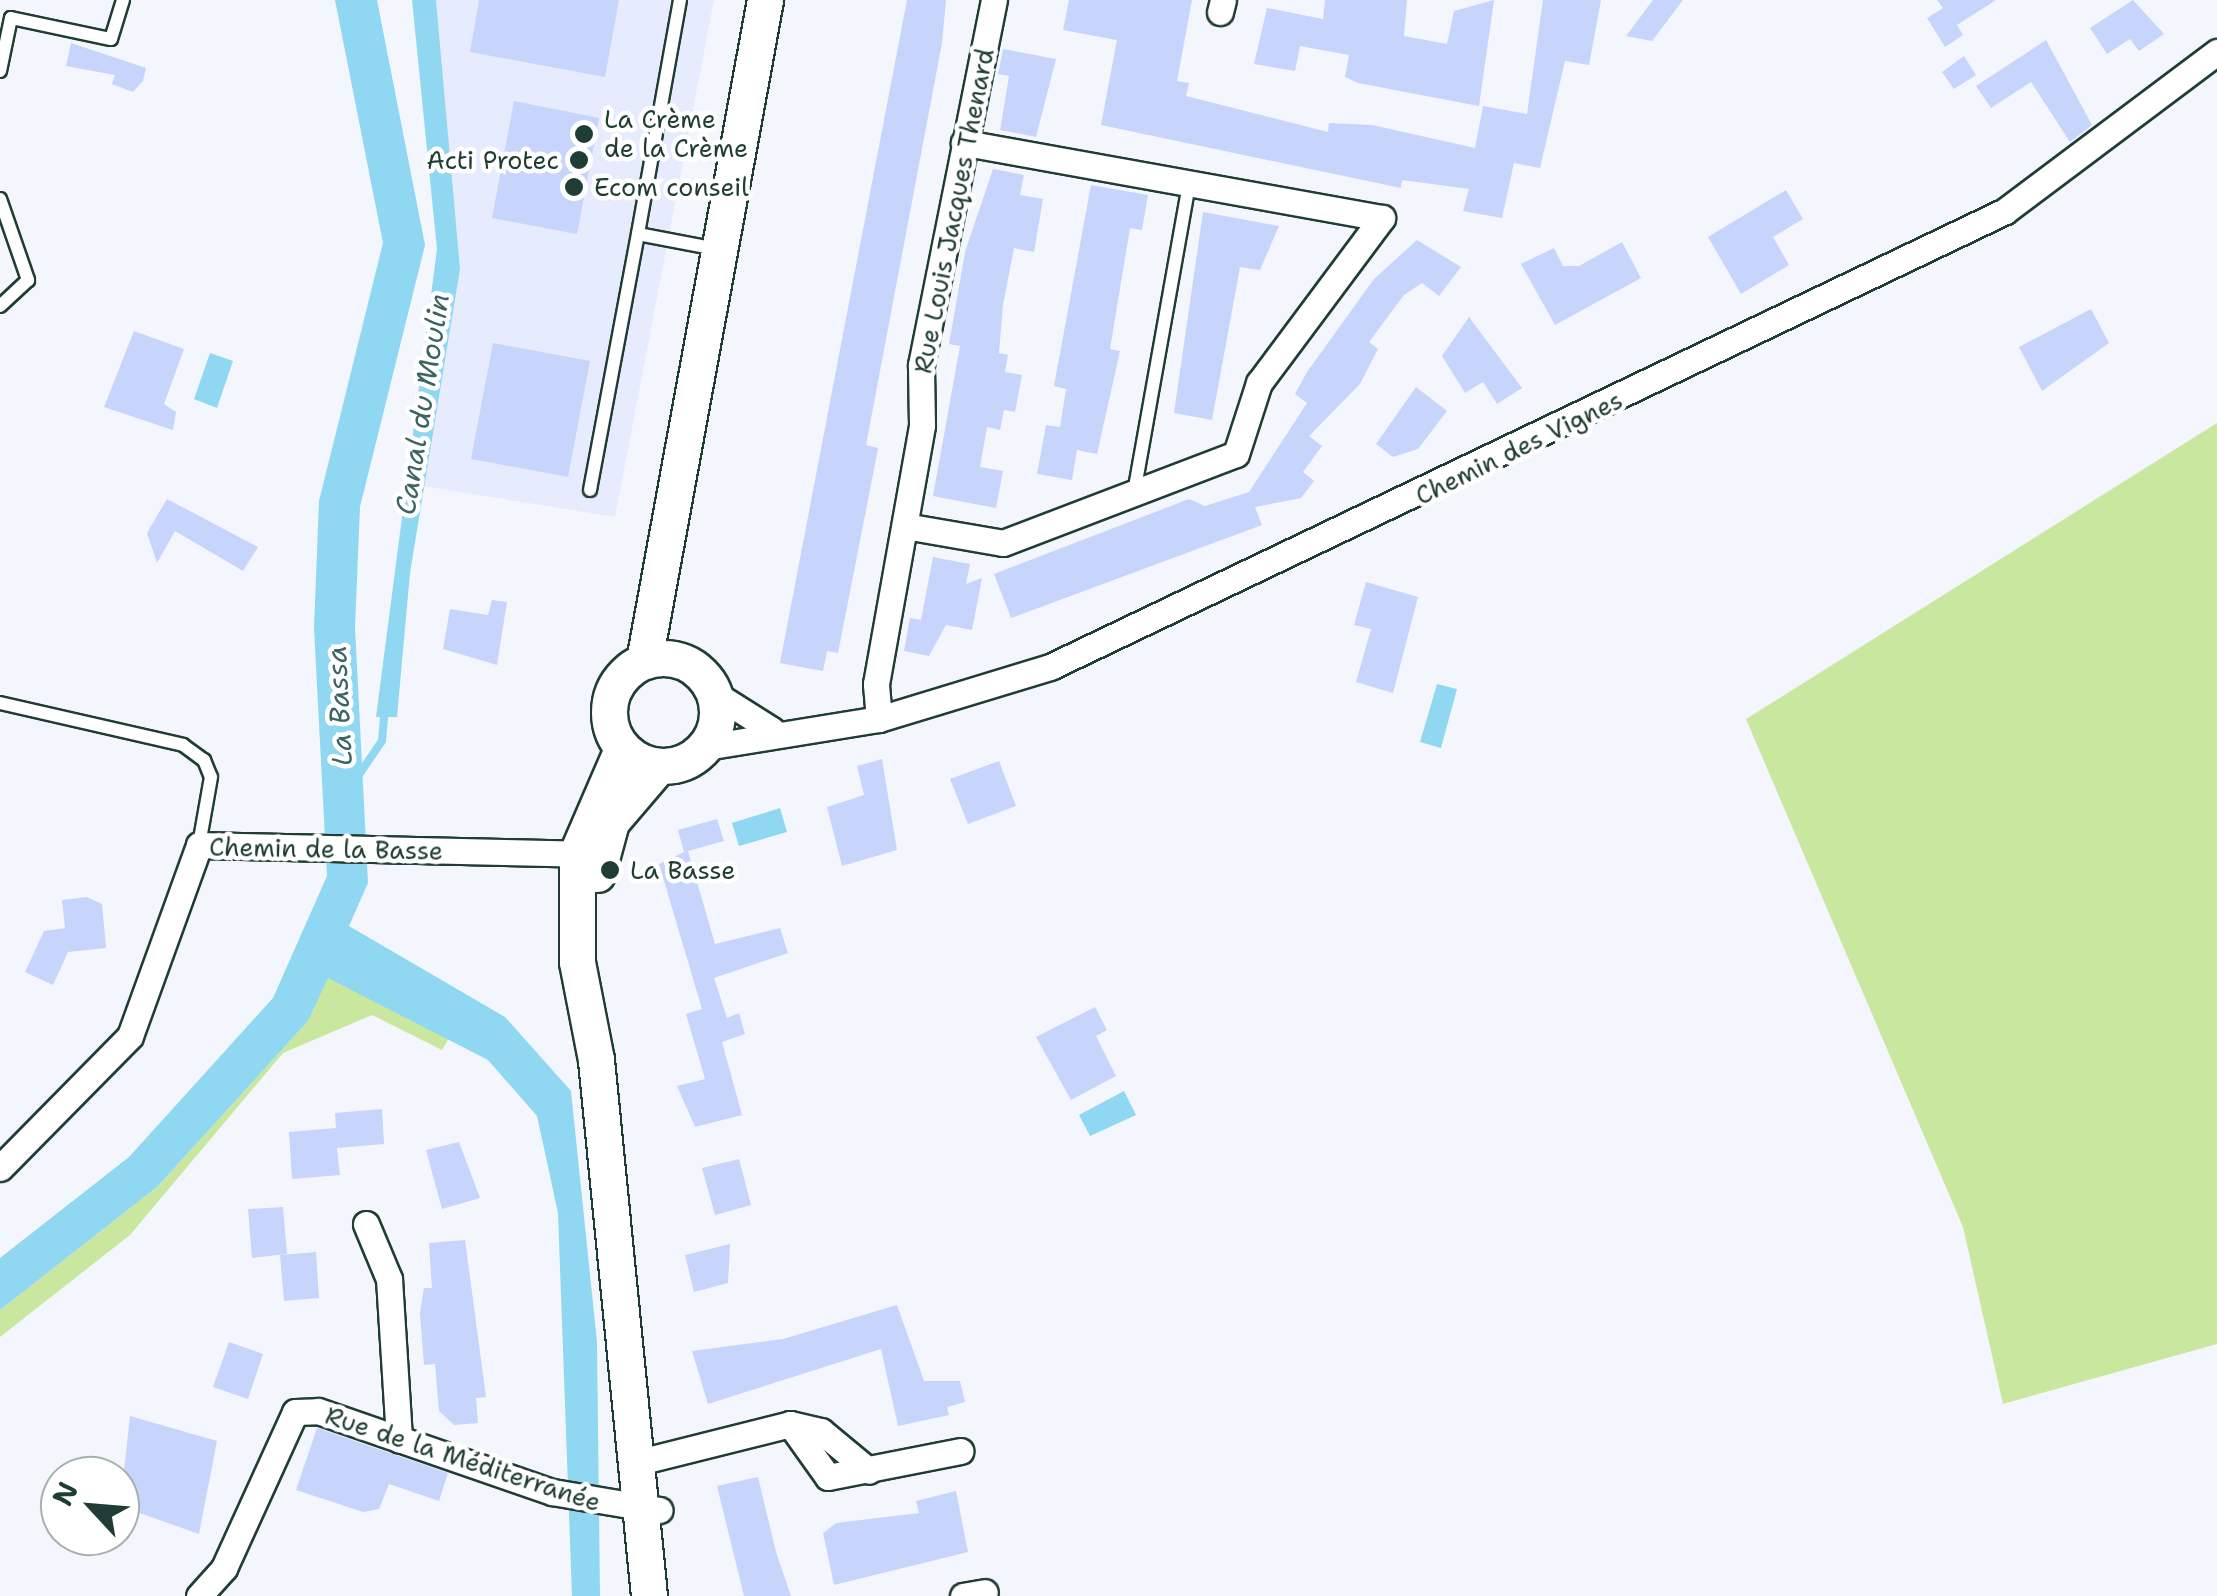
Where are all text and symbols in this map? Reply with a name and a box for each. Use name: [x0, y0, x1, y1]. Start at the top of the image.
street label: Rue Louis Jacques Thenard: [908, 46, 1000, 376]
place label: La Crème de la Crème: [604, 105, 748, 164]
marker: La Crème de la Crème: [573, 123, 595, 145]
place label: Acti Protec: [427, 145, 559, 175]
marker: Acti Protec: [568, 149, 590, 171]
place label: Ecom conseil: [594, 172, 749, 202]
marker: Ecom conseil: [563, 176, 585, 198]
water label: Canal du Moulin: [388, 291, 456, 517]
street label: Chemin des Vignes: [1411, 385, 1627, 511]
water label: La Bassa: [319, 645, 359, 767]
street label: Chemin de la Basse: [209, 832, 443, 866]
place label: La Basse: [630, 855, 735, 885]
marker: La Basse: [599, 859, 621, 881]
street label: Rue de la Méditerranée: [322, 1400, 604, 1518]
north arrow: [40, 1456, 140, 1556]
text: N: [43, 1475, 87, 1512]

